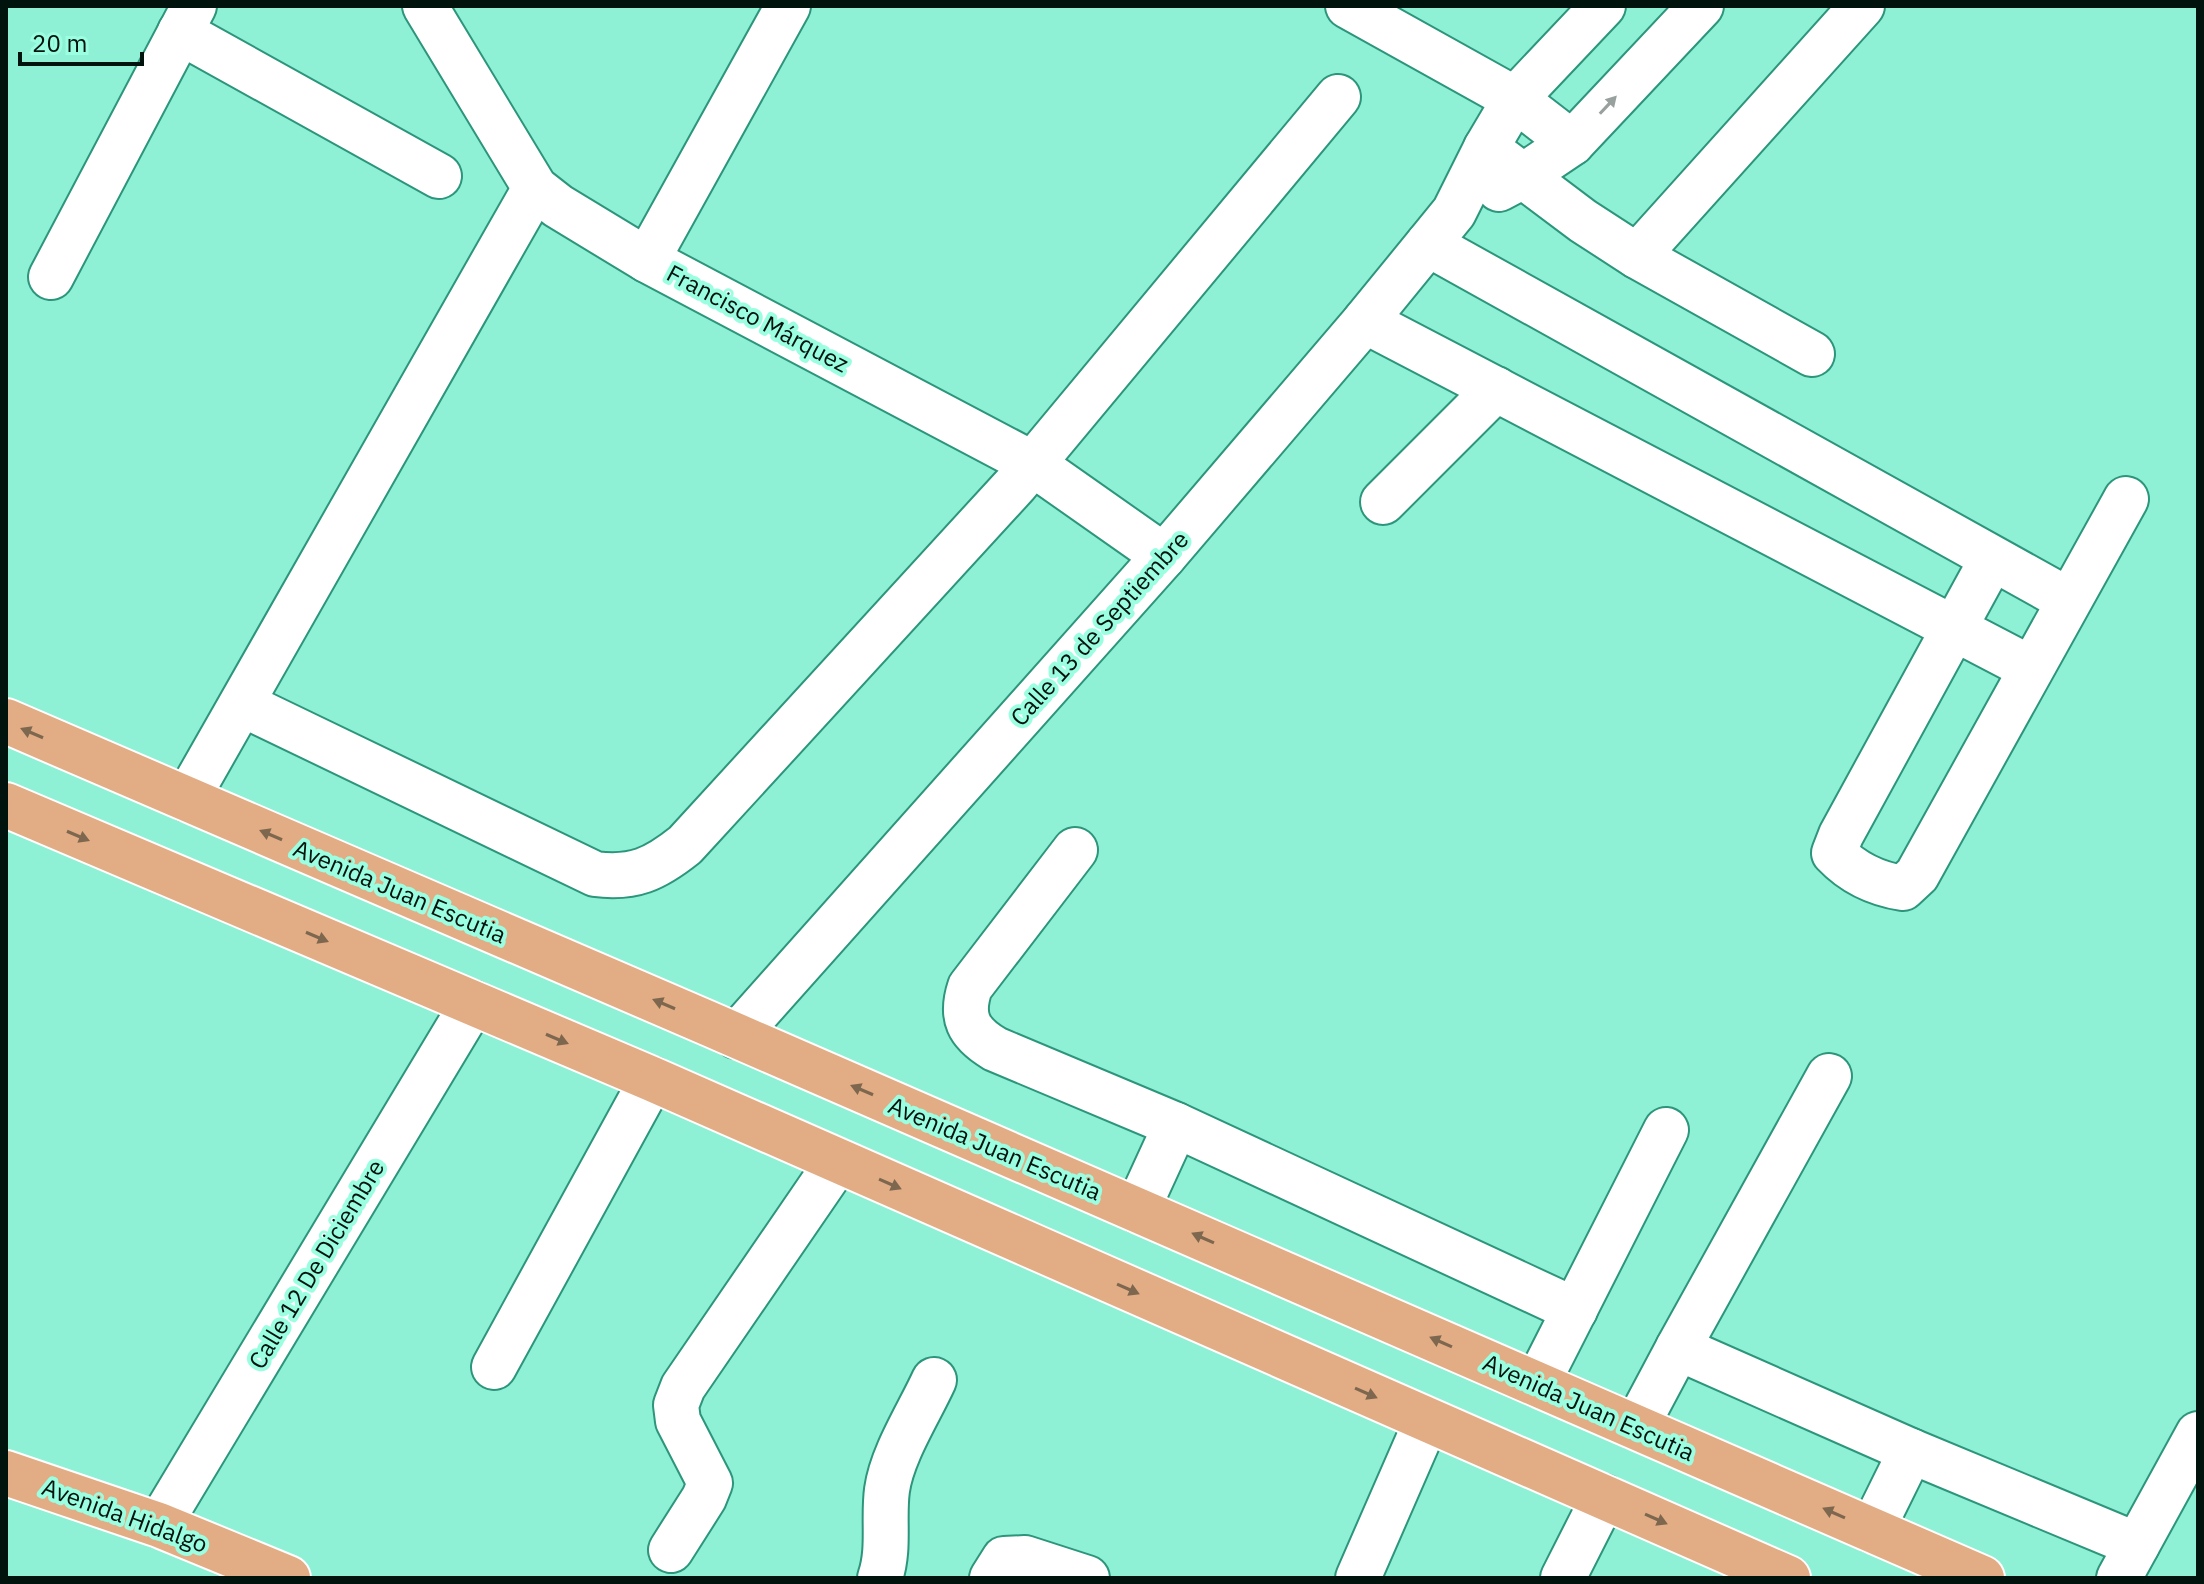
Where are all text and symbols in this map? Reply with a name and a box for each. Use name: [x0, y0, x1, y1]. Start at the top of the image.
scale bar: [20, 16, 142, 66]
text: 20 m: [32, 27, 87, 59]
one-way arrow: [1599, 95, 1617, 114]
street label: Francisco Márquez: [661, 257, 855, 379]
street label: Calle 13 de Septiembre: [1003, 524, 1195, 732]
one-way arrow: [20, 726, 44, 739]
one-way arrow: [66, 829, 90, 842]
one-way arrow: [259, 829, 283, 842]
street label: Avenida Juan Escutia: [289, 832, 512, 950]
one-way arrow: [305, 931, 329, 944]
one-way arrow: [653, 998, 676, 1011]
one-way arrow: [545, 1032, 569, 1045]
one-way arrow: [850, 1084, 873, 1097]
street label: Avenida Juan Escutia: [884, 1089, 1107, 1207]
street label: Calle 12 De Diciembre: [241, 1153, 391, 1375]
one-way arrow: [878, 1178, 902, 1191]
one-way arrow: [1191, 1232, 1215, 1245]
one-way arrow: [1116, 1282, 1140, 1295]
one-way arrow: [1429, 1336, 1453, 1349]
street label: Avenida Juan Escutia: [1478, 1346, 1700, 1468]
one-way arrow: [1354, 1386, 1378, 1399]
street label: Avenida Hidalgo: [38, 1470, 212, 1560]
one-way arrow: [1822, 1507, 1845, 1520]
one-way arrow: [1644, 1513, 1667, 1526]

